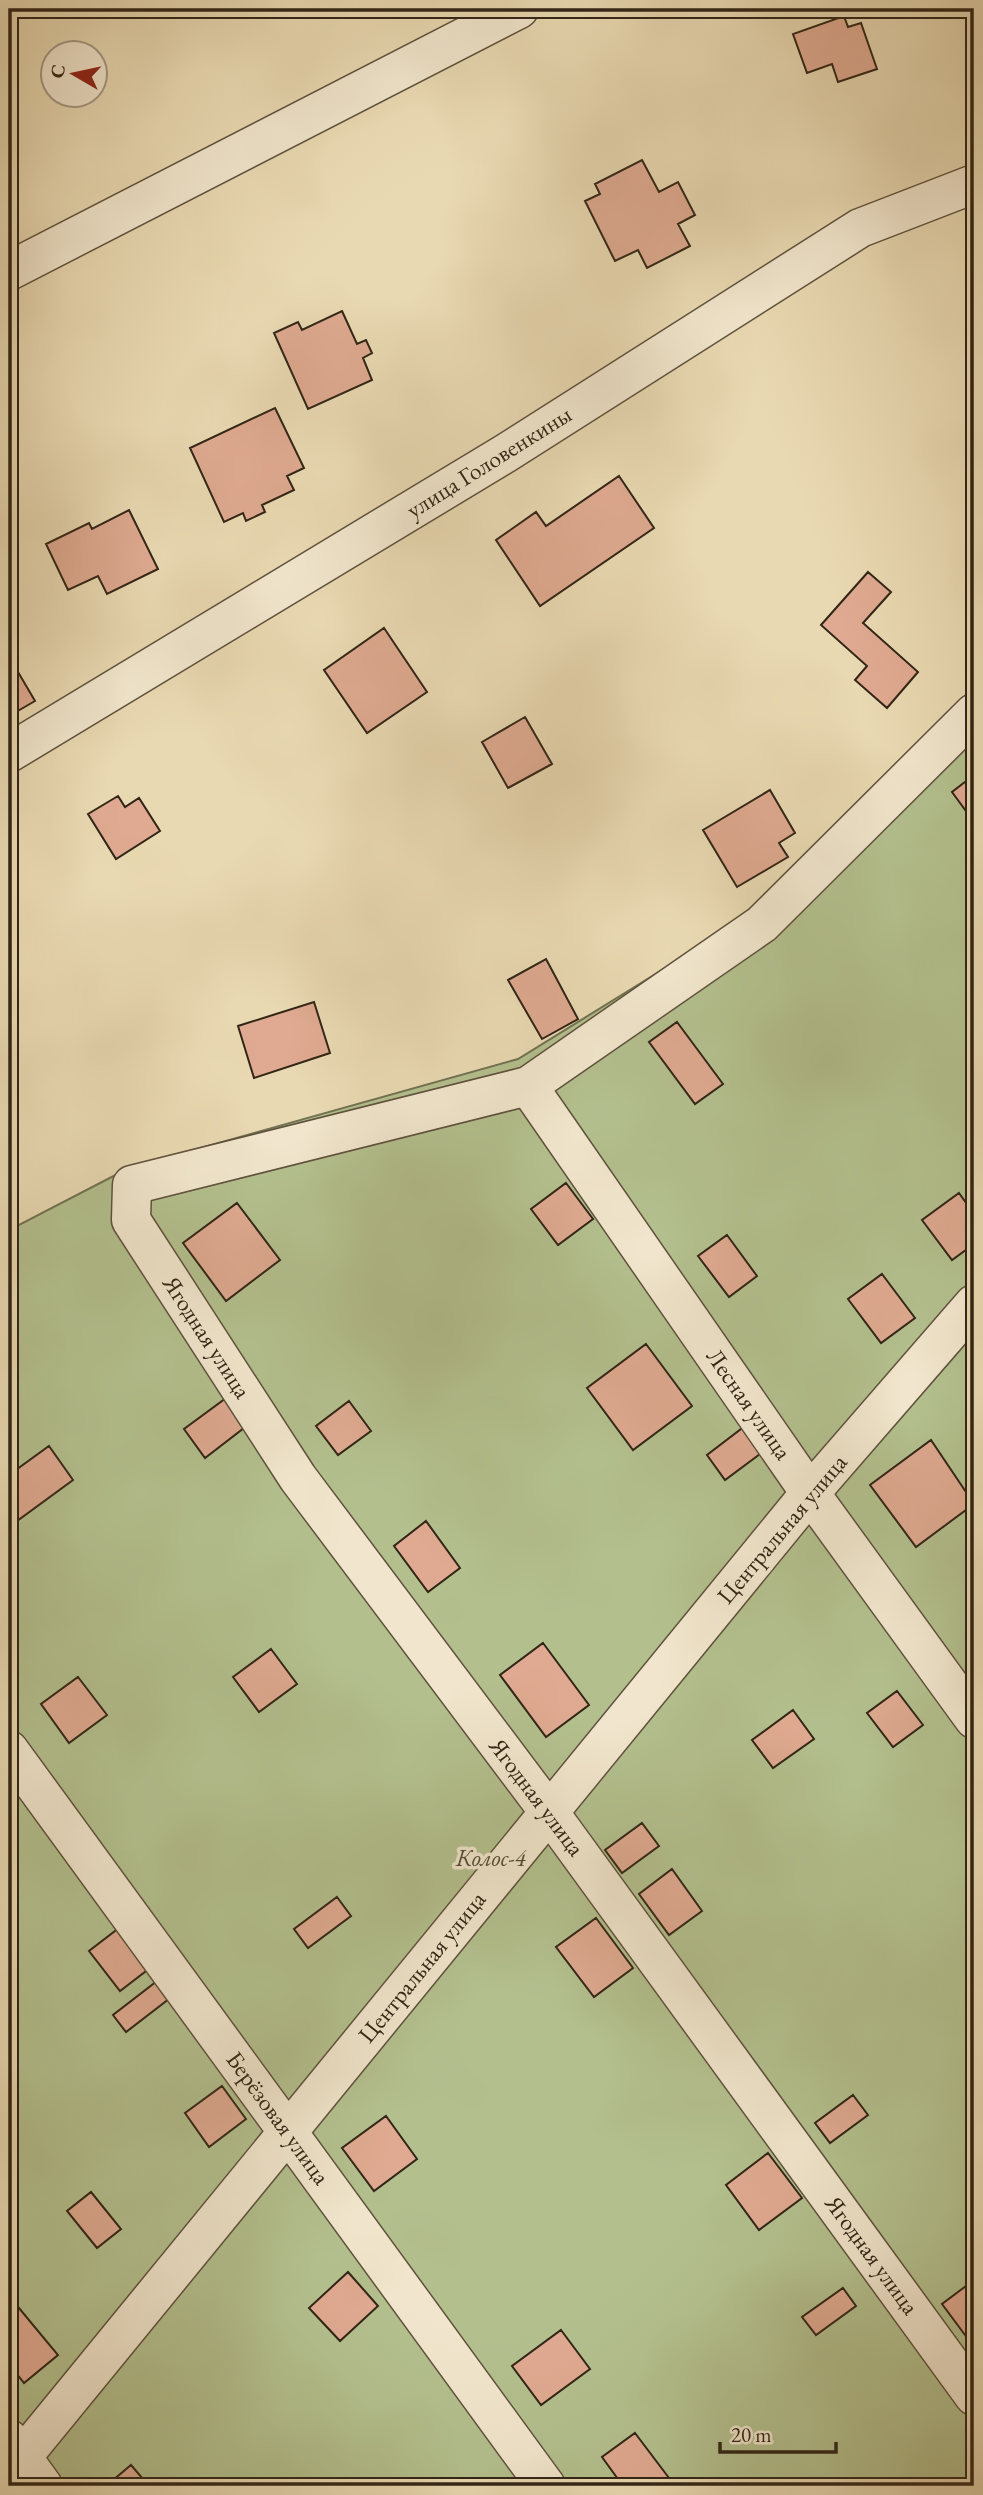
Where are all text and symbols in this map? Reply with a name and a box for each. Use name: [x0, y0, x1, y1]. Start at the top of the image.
north arrow: [38, 38, 108, 108]
text: С: [44, 63, 71, 80]
street label: улица Головенкины: [400, 398, 577, 525]
street label: Ягодная улица: [156, 1269, 259, 1404]
street label: Лесная улица: [700, 1342, 799, 1466]
street label: Центральная улица: [710, 1447, 854, 1610]
street label: Ягодная улица: [482, 1730, 592, 1862]
park label: Колос-4: [455, 1842, 527, 1873]
street label: Центральная улица: [351, 1884, 493, 2049]
street label: Берёзовая улица: [220, 2045, 338, 2191]
street label: Ягодная улица: [818, 2188, 926, 2321]
scale bar: [720, 2411, 836, 2455]
text: 20 m: [731, 2421, 772, 2448]

